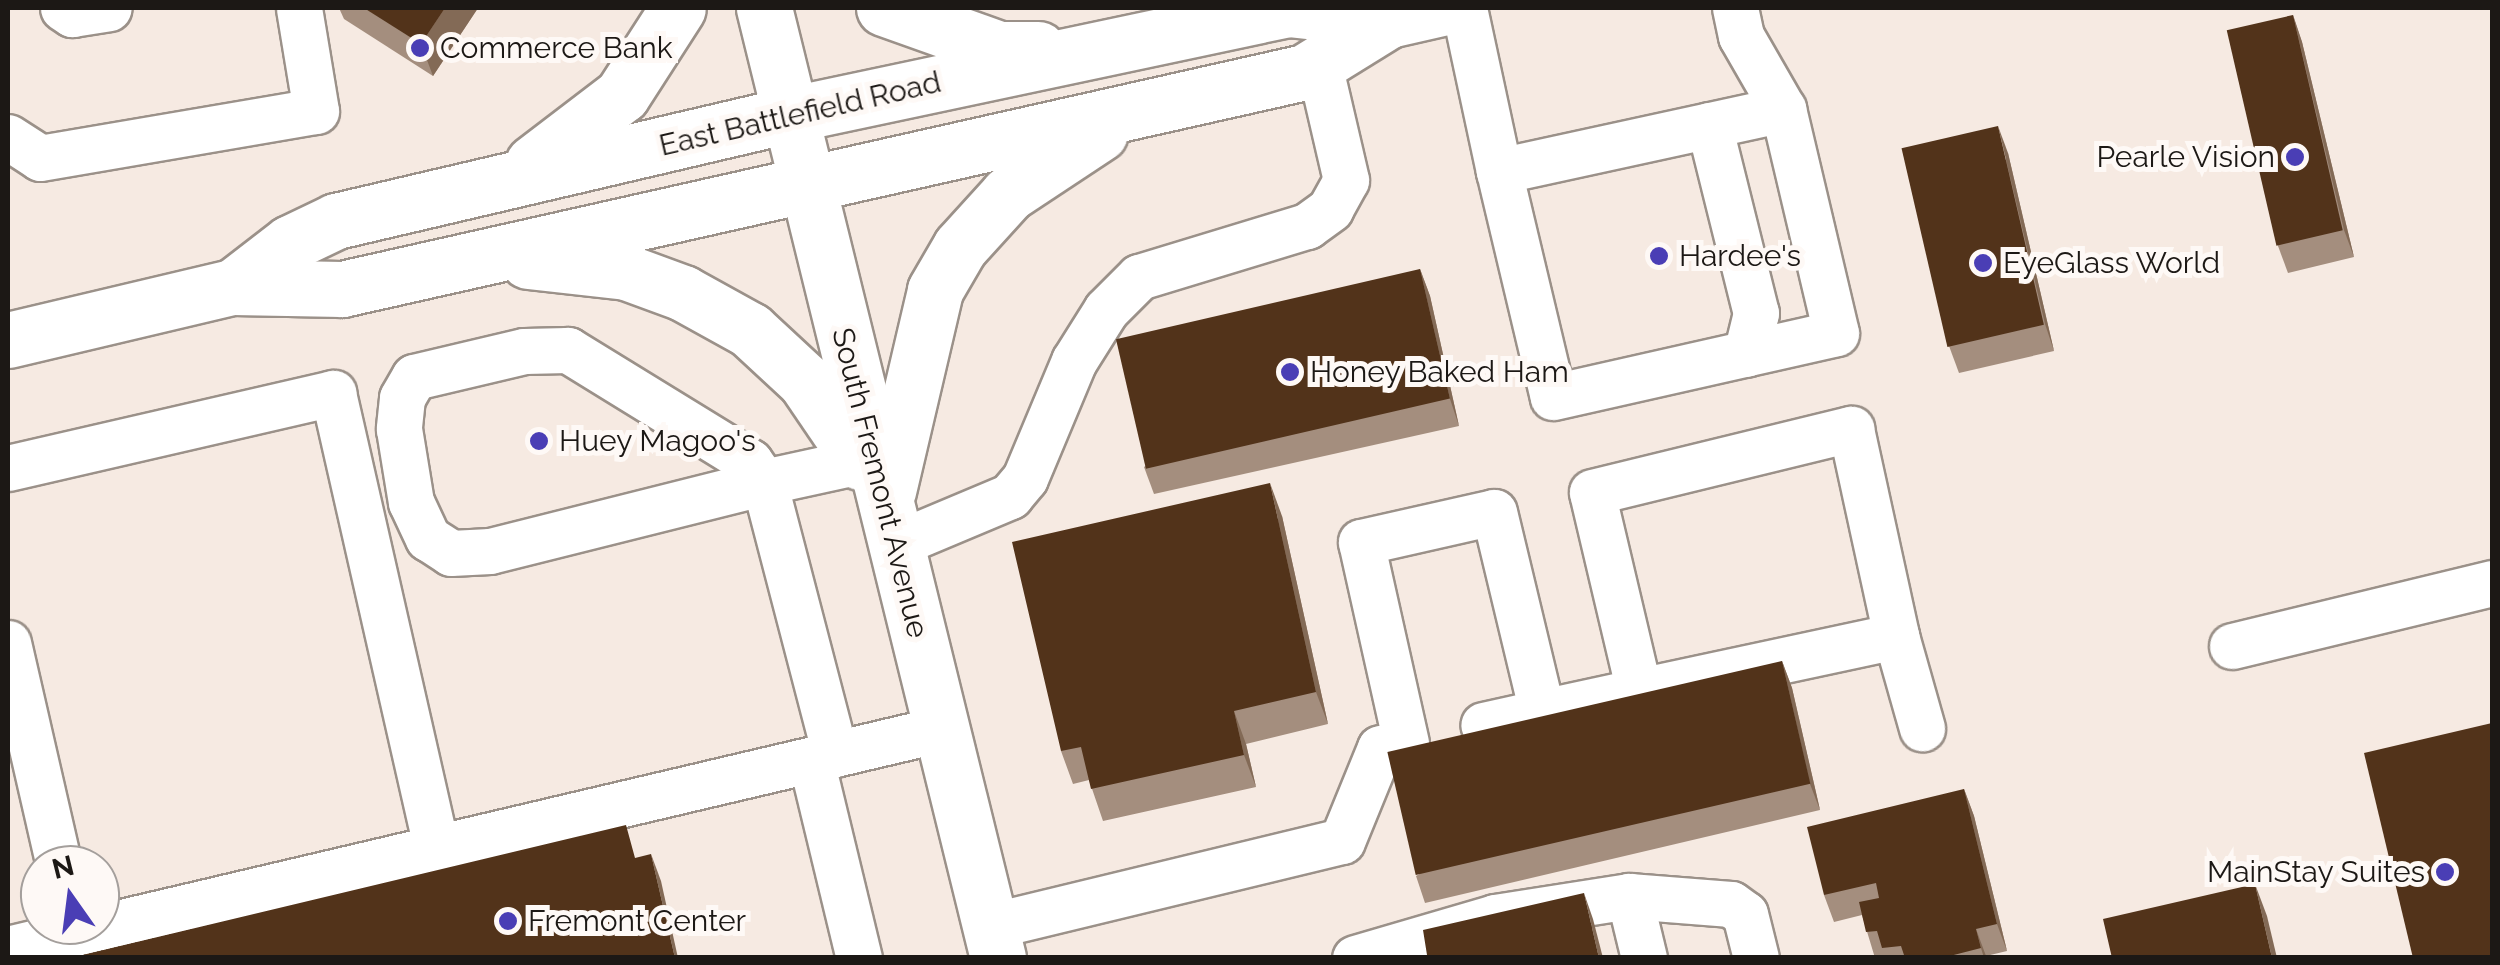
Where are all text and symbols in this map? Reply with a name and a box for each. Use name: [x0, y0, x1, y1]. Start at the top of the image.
place label: Commerce Bank: [440, 30, 673, 66]
marker: Commerce Bank: [409, 37, 431, 59]
street label: East Battlefield Road: [656, 64, 944, 164]
place label: Pearle Vision: [2095, 139, 2275, 175]
marker: Pearle Vision: [2284, 146, 2306, 168]
place label: Hardee's: [1679, 238, 1801, 274]
marker: Hardee's: [1648, 245, 1670, 267]
place label: EyeGlass World: [2003, 245, 2221, 281]
marker: EyeGlass World: [1972, 252, 1994, 274]
street label: South Fremont Avenue: [824, 324, 936, 642]
place label: Honey Baked Ham: [1310, 354, 1570, 390]
marker: Honey Baked Ham: [1279, 361, 1301, 383]
place label: Huey Magoo's: [559, 423, 756, 459]
marker: Huey Magoo's: [528, 430, 550, 452]
north arrow: [20, 845, 120, 945]
text: N: [49, 849, 77, 886]
place label: MainStay Suites: [2206, 854, 2425, 890]
marker: MainStay Suites: [2434, 861, 2456, 883]
place label: Fremont Center: [528, 903, 746, 939]
marker: Fremont Center: [497, 910, 519, 932]

